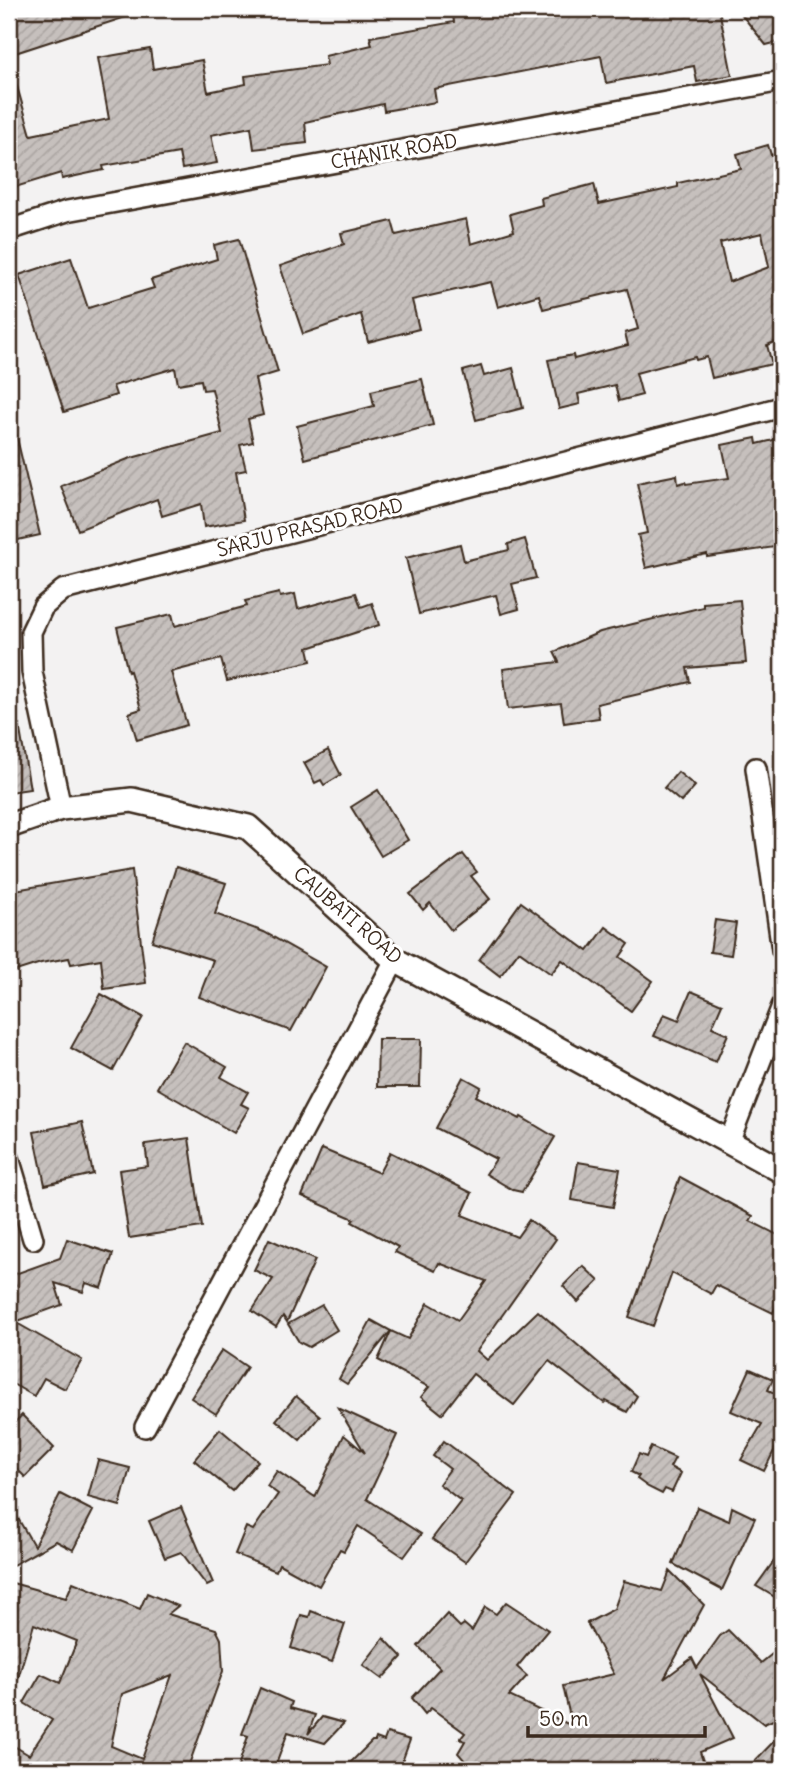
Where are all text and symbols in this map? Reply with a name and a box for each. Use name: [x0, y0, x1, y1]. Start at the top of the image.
street label: CHANIK ROAD: [329, 128, 459, 174]
street label: SARJU PRASAD ROAD: [214, 492, 406, 562]
street label: CAUBATI ROAD: [289, 861, 407, 969]
scale bar: [528, 1695, 705, 1739]
text: 50 m: [539, 1705, 588, 1732]

